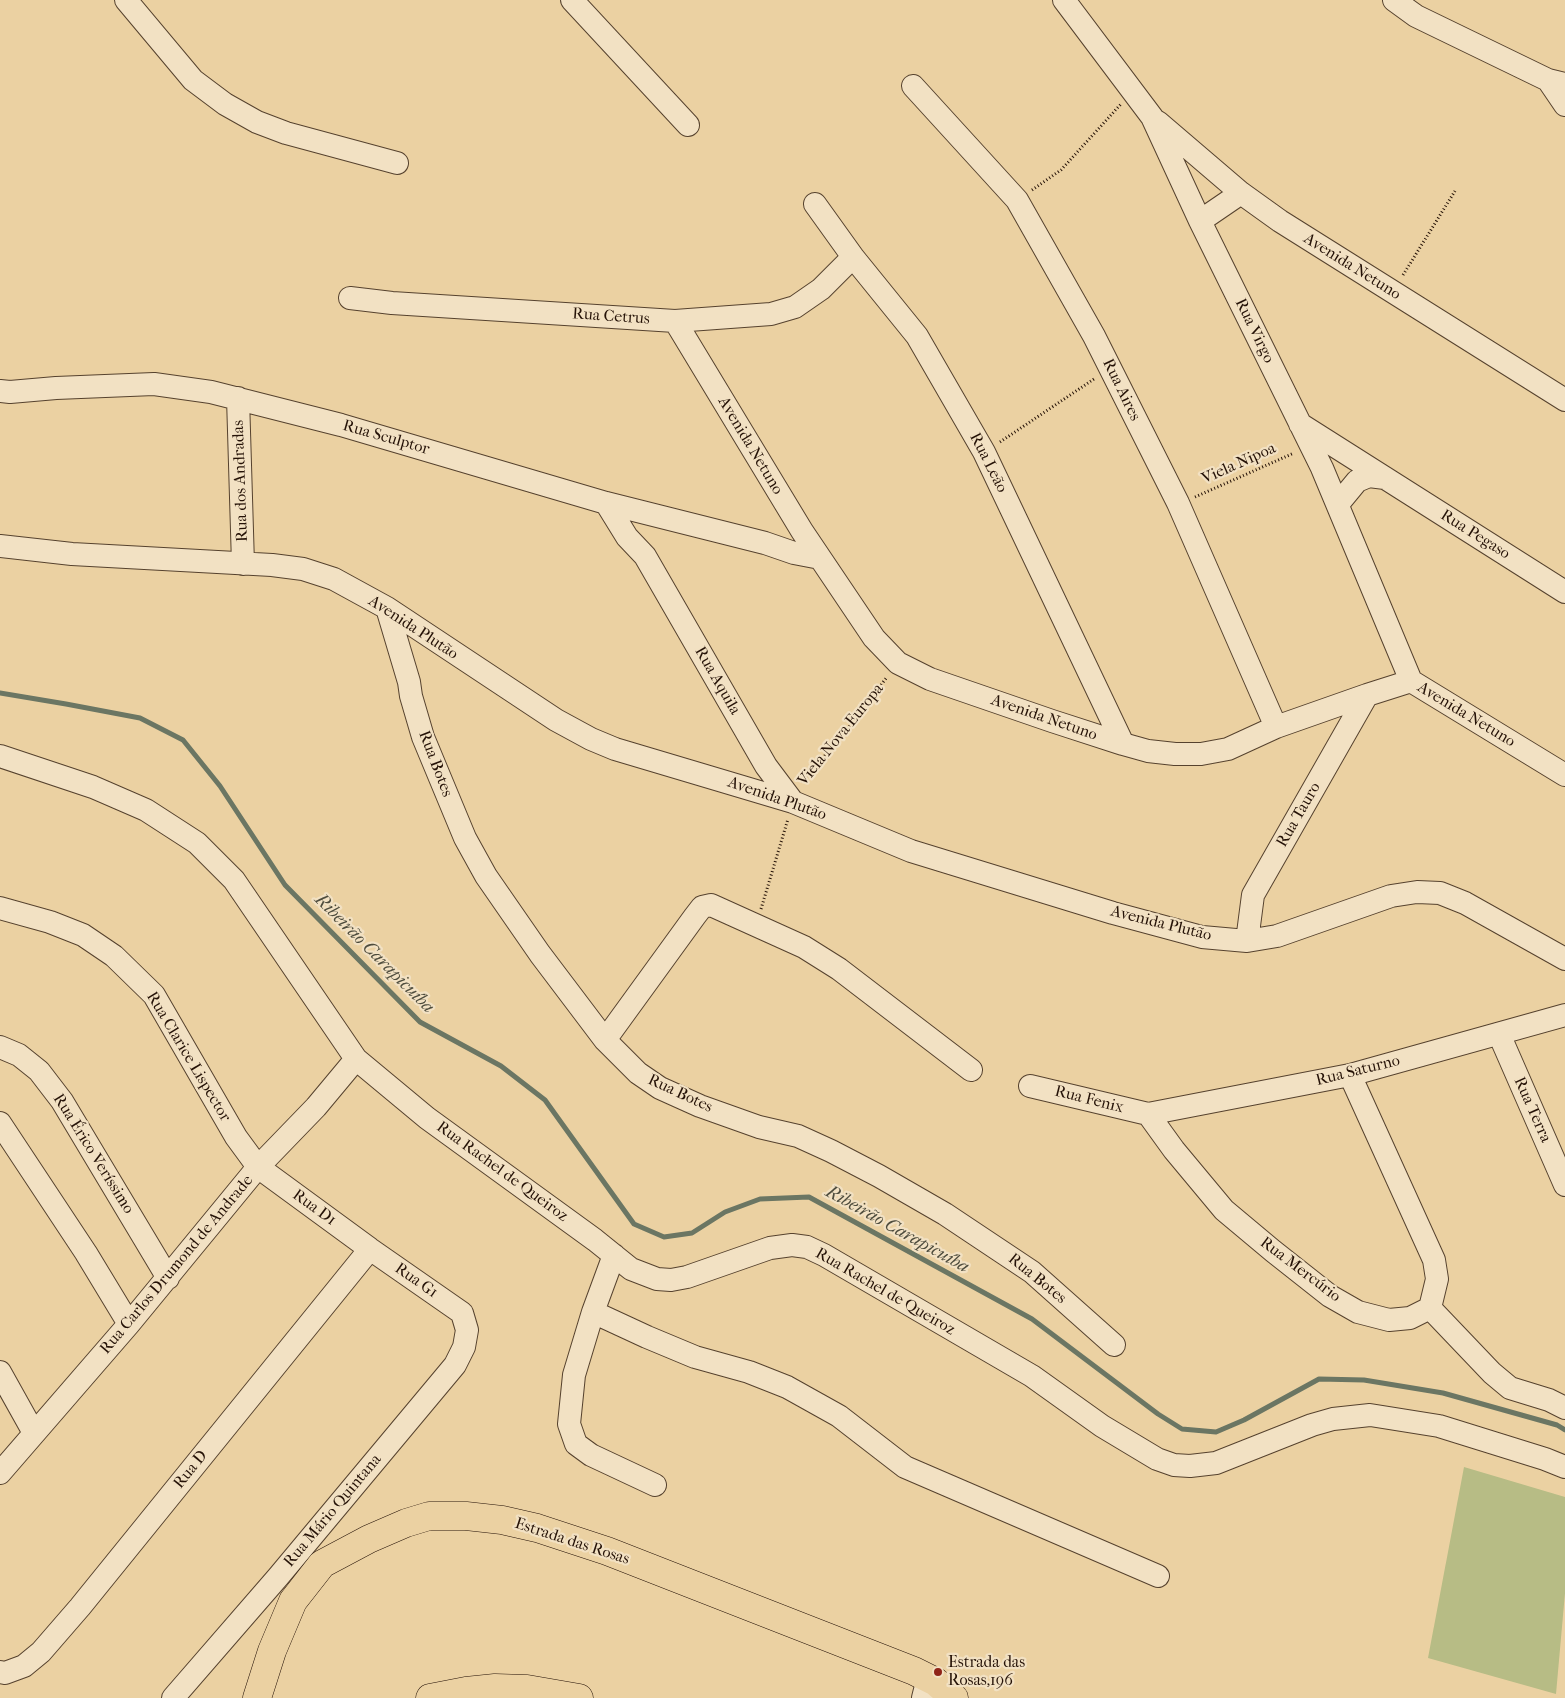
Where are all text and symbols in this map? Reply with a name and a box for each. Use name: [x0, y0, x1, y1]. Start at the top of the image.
street label: Avenida Netuno: [1300, 229, 1404, 305]
street label: Rua Virgo: [1230, 295, 1278, 367]
street label: Rua Cetrus: [572, 305, 650, 329]
street label: Rua Aires: [1098, 356, 1144, 424]
street label: Avenida Netuno: [713, 394, 787, 498]
street label: Rua Sculptor: [340, 416, 432, 460]
street label: Rua dos Andradas: [229, 420, 253, 542]
street label: Rua Leão: [965, 430, 1011, 496]
street label: Viela Nipoa: [1199, 439, 1279, 489]
street label: Rua Pegaso: [1437, 506, 1513, 564]
street label: Avenida Plutão: [364, 592, 462, 664]
street label: Rua Aquila: [690, 644, 744, 718]
street label: Avenida Netuno: [1414, 678, 1518, 752]
street label: Viela Nova Europa: [794, 680, 888, 790]
street label: Avenida Netuno: [988, 691, 1100, 745]
street label: Rua Botes: [414, 728, 456, 800]
street label: Avenida Plutão: [725, 773, 829, 825]
street label: Rua Tauro: [1273, 779, 1325, 851]
water label: Ribeirão Carapicuíba: [310, 890, 438, 1018]
street label: Avenida Plutão: [1109, 902, 1213, 946]
street label: Rua Clarice Lispector: [142, 989, 234, 1125]
street label: Rua Saturno: [1314, 1051, 1402, 1091]
street label: Rua Botes: [645, 1071, 715, 1117]
street label: Rua Terra: [1509, 1074, 1555, 1146]
street label: Rua Fenix: [1053, 1082, 1125, 1118]
street label: Rua Érico Veríssimo: [48, 1090, 138, 1218]
street label: Rua Rachel de Queiroz: [432, 1118, 572, 1226]
street label: Rua Carlos Drumond de Andrade: [96, 1172, 258, 1358]
water label: Ribeirão Carapicuíba: [822, 1182, 972, 1278]
street label: Rua D1: [288, 1186, 340, 1230]
street label: Rua Mercúrio: [1256, 1233, 1344, 1307]
street label: Rua Rachel de Queiroz: [812, 1244, 958, 1340]
street label: Rua Botes: [1004, 1250, 1070, 1308]
street label: Rua G1: [391, 1259, 441, 1303]
street label: Rua D: [170, 1447, 212, 1493]
street label: Rua Mário Quintana: [280, 1451, 386, 1571]
street label: Estrada das Rosas: [512, 1514, 632, 1570]
place label: Estrada das Rosas,196: [948, 1653, 1025, 1691]
marker: Estrada das Rosas,196: [932, 1666, 944, 1678]

